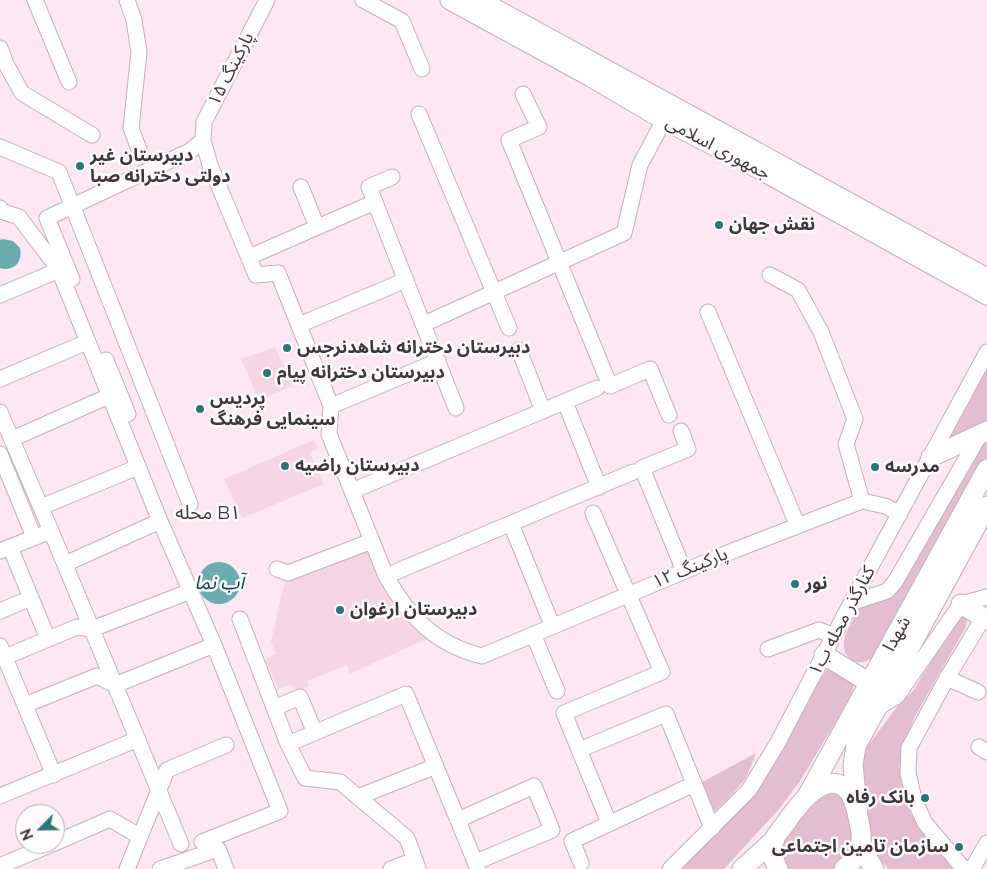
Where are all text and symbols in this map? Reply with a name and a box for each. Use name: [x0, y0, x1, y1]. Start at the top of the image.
street label: پارکینگ ۱۵: [203, 29, 259, 109]
street label: جمهوری اسلامی: [662, 111, 774, 185]
place label: دبیرستان غیر دولتی دخترانه صبا: [90, 145, 230, 188]
marker: دبیرستان غیر دولتی دخترانه صبا: [74, 160, 86, 172]
place label: نقش جهان: [729, 214, 815, 236]
marker: نقش جهان: [713, 219, 725, 231]
place label: دبیرستان دخترانه شاهدنرجس: [297, 337, 530, 359]
marker: دبیرستان دخترانه شاهدنرجس: [281, 342, 293, 354]
place label: دبیرستان دخترانه پیام: [277, 362, 445, 384]
marker: دبیرستان دخترانه پیام: [261, 367, 273, 379]
place label: پردیس سینمایی فرهنگ: [210, 388, 336, 430]
marker: پردیس سینمایی فرهنگ: [194, 403, 206, 415]
place label: دبیرستان راضیه: [295, 455, 420, 477]
place label: مدرسه: [885, 456, 940, 478]
marker: دبیرستان راضیه: [279, 460, 291, 472]
marker: مدرسه: [869, 461, 881, 473]
district label: محله B۱: [175, 502, 241, 524]
street label: پارکینگ ۱۲: [649, 543, 731, 593]
street label: کنارگذر محله ب۱: [804, 563, 880, 679]
water label: آب نما: [194, 572, 244, 594]
place label: نور: [805, 573, 827, 595]
marker: نور: [789, 578, 801, 590]
place label: دبیرستان ارغوان: [350, 599, 477, 621]
marker: دبیرستان ارغوان: [334, 604, 346, 616]
street label: شهدا: [879, 613, 915, 655]
place label: بانک رفاه: [846, 787, 915, 809]
marker: بانک رفاه: [919, 792, 931, 804]
north arrow: [15, 804, 65, 854]
text: N: [18, 826, 37, 843]
place label: سازمان تامین اجتماعی: [772, 836, 949, 858]
marker: سازمان تامین اجتماعی: [953, 841, 965, 853]

